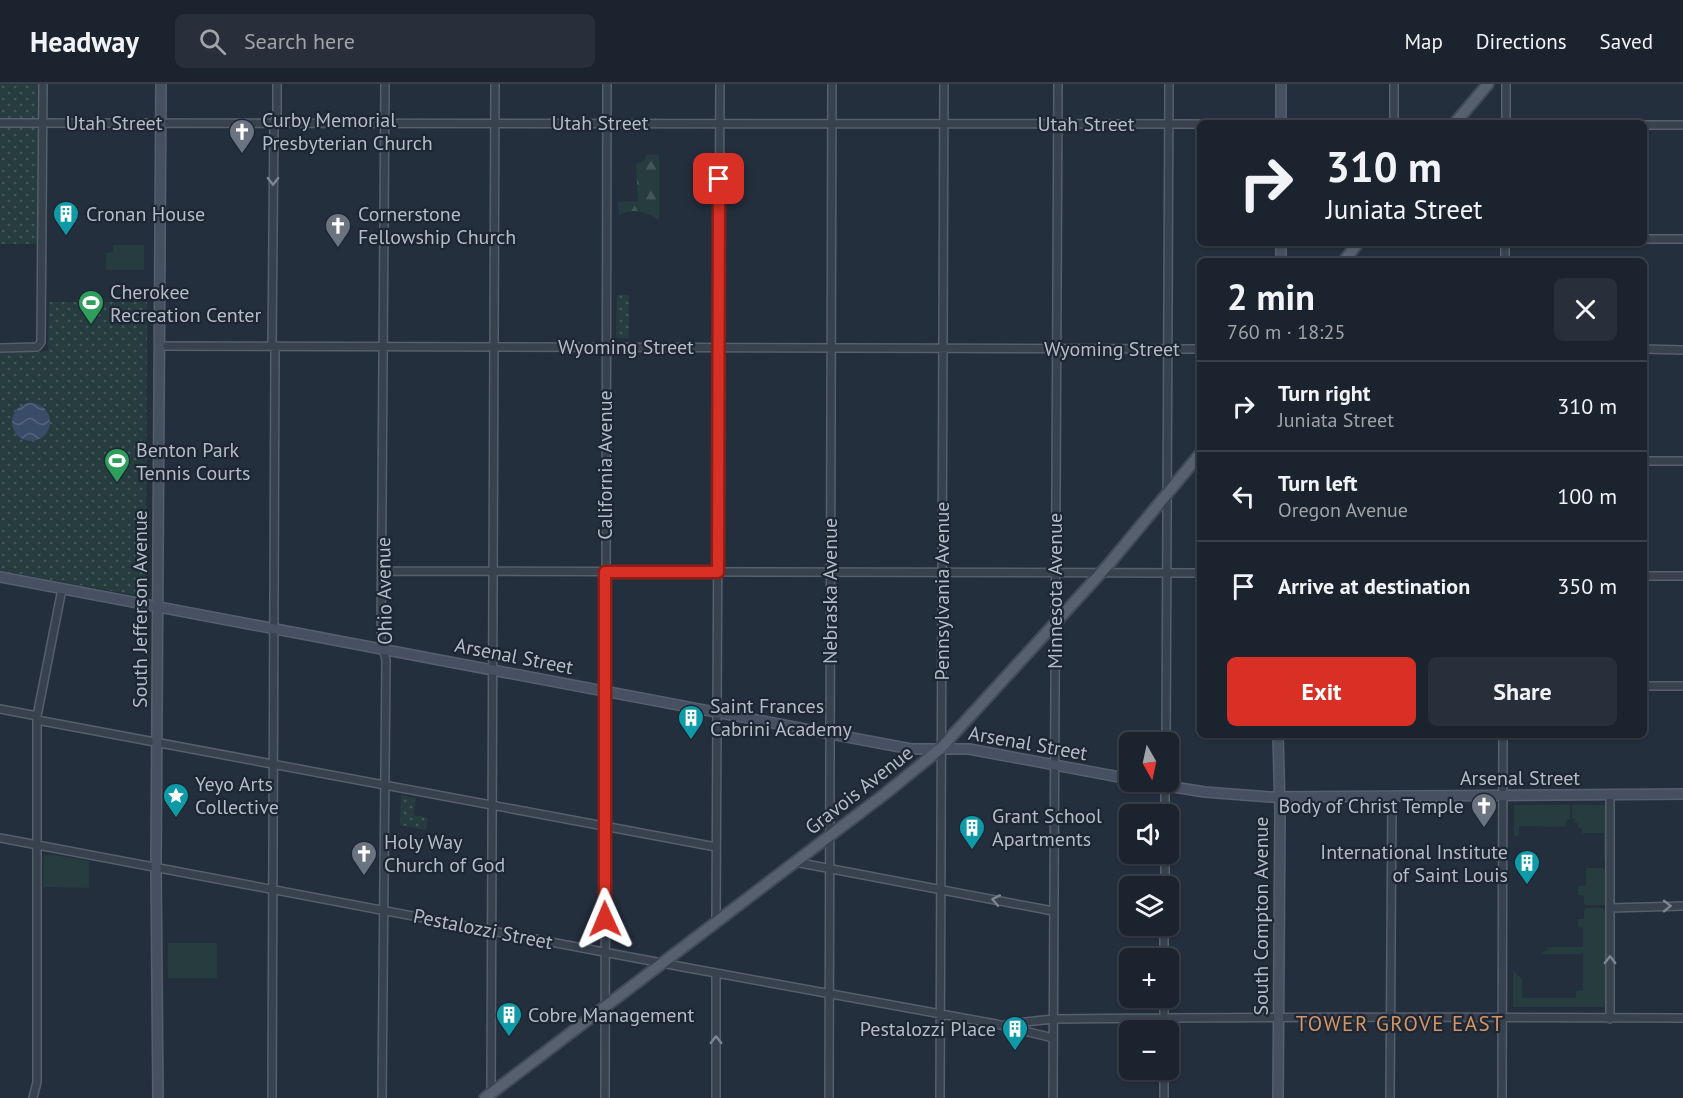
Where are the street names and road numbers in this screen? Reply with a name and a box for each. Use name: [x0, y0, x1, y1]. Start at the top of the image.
street label: Utah Street: [65, 110, 163, 136]
street label: Utah Street: [551, 110, 649, 136]
street label: Utah Street: [1037, 111, 1135, 137]
street label: Wyoming Street: [558, 334, 694, 360]
street label: Wyoming Street: [1044, 336, 1180, 362]
street label: California Avenue: [592, 390, 618, 540]
street label: Pennsylvania Avenue: [929, 501, 955, 681]
street label: South Jefferson Avenue: [127, 510, 153, 708]
street label: Minnesota Avenue: [1042, 513, 1068, 669]
street label: Nebraska Avenue: [817, 518, 843, 664]
street label: Ohio Avenue: [370, 537, 398, 645]
street label: Arsenal Street: [453, 632, 576, 680]
street label: Arsenal Street: [967, 720, 1090, 766]
street label: Gravois Avenue: [800, 740, 918, 840]
street label: Arsenal Street: [1460, 765, 1580, 791]
street label: South Compton Avenue: [1248, 816, 1274, 1016]
street label: Pestalozzi Street: [411, 903, 555, 955]

